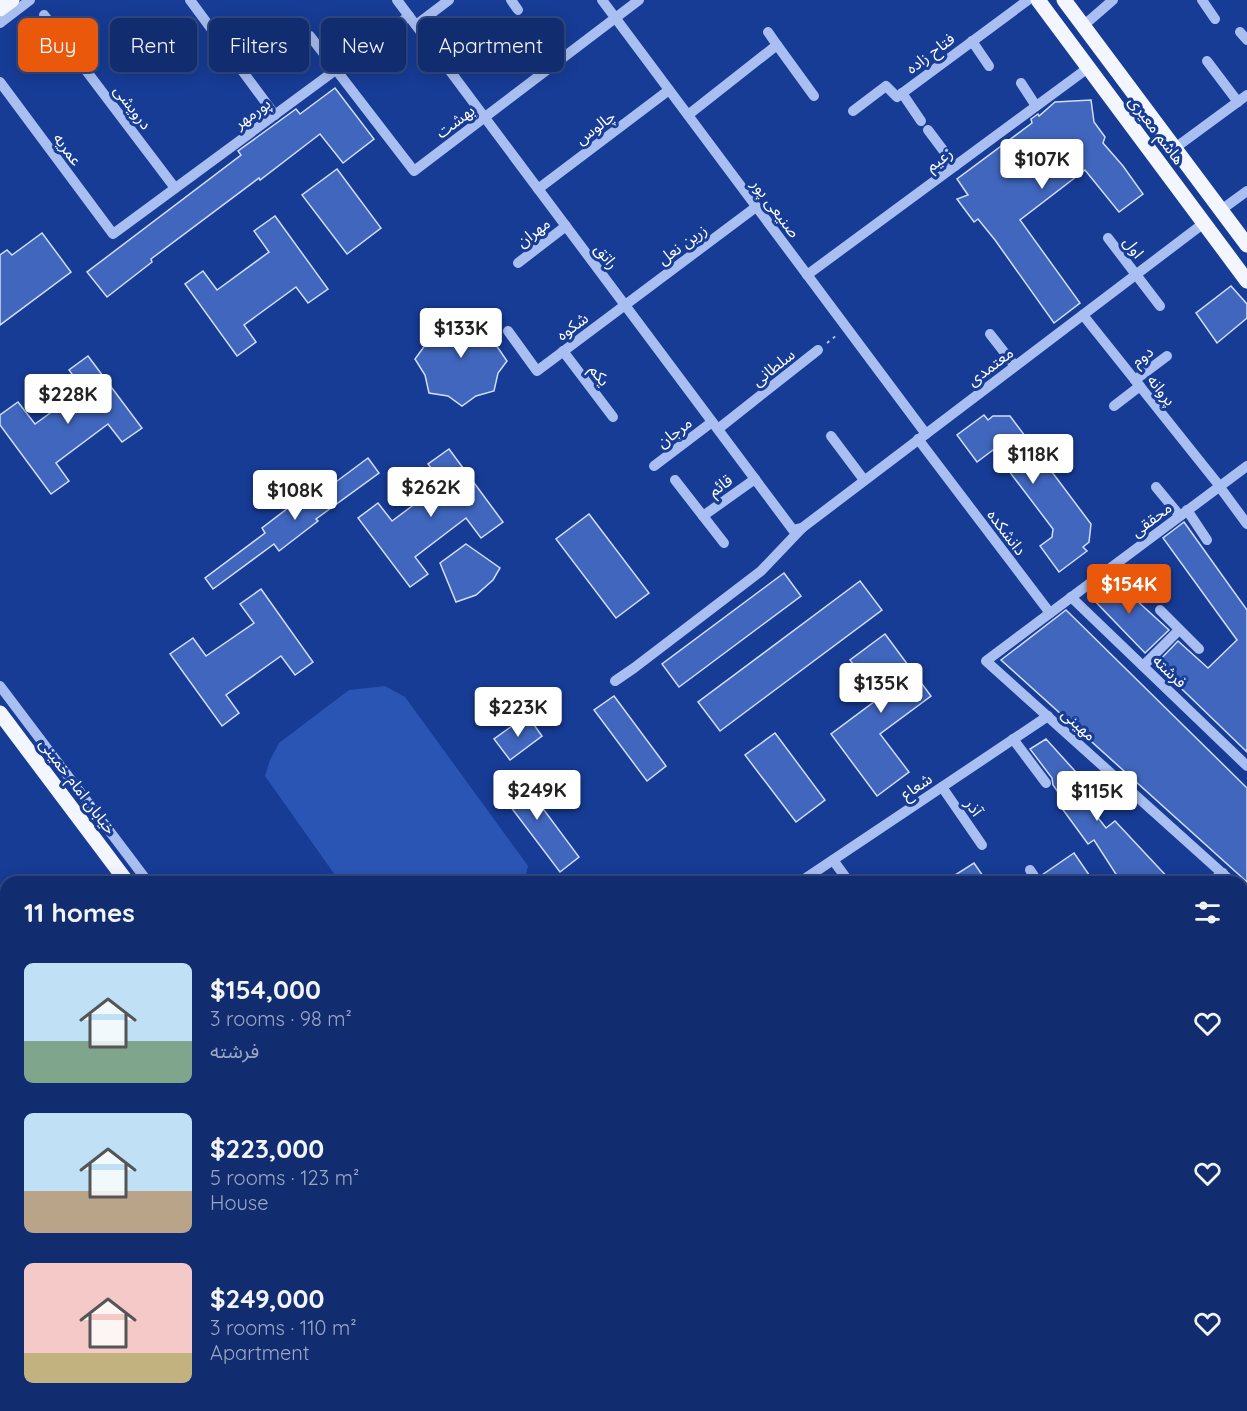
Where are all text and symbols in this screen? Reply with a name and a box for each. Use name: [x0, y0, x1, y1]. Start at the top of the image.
chip: Buy: [18, 18, 98, 72]
chip: Rent: [110, 18, 197, 72]
chip: Filters: [209, 18, 309, 72]
chip: New: [321, 18, 406, 72]
chip: Apartment: [418, 18, 564, 72]
street label: فتاح زاده: [902, 28, 960, 80]
street label: درویشی: [110, 81, 156, 133]
street label: هاشم معیری: [1122, 92, 1189, 170]
street label: پورمهر: [229, 93, 275, 134]
street label: بهشت: [432, 100, 478, 142]
street label: چالوس: [571, 105, 620, 149]
street label: عمریه: [49, 129, 87, 169]
pin: $107K: [1000, 139, 1084, 190]
street label: زعیم: [922, 143, 958, 178]
text: $107K: [1014, 146, 1070, 171]
street label: صنیعی پور: [746, 174, 805, 242]
street label: مهران: [512, 213, 554, 251]
street label: زرین نعل: [653, 219, 711, 269]
street label: اول: [1119, 232, 1149, 262]
street label: راتق: [590, 239, 623, 273]
pin: $133K: [419, 308, 503, 359]
street label: شکوه: [552, 308, 592, 344]
text: $133K: [434, 315, 488, 340]
street label: دوم: [1127, 341, 1159, 373]
street label: معتمدی: [963, 342, 1017, 390]
street label: سلطانی: [747, 344, 799, 390]
street label: یکم: [583, 360, 615, 392]
street label: پروانه: [1143, 370, 1181, 410]
pin: $228K: [26, 374, 110, 425]
text: $228K: [39, 381, 97, 406]
street label: مرجان: [652, 412, 696, 452]
pin: $118K: [991, 434, 1075, 485]
text: $118K: [1007, 441, 1059, 466]
pin: $262K: [389, 467, 473, 518]
pin: $108K: [253, 470, 337, 521]
street label: قائم: [704, 470, 738, 503]
text: $262K: [402, 474, 460, 499]
text: $108K: [267, 477, 323, 502]
street label: محققی: [1127, 497, 1175, 541]
street label: دانشکده: [983, 505, 1031, 559]
pin: $154K: [1087, 564, 1171, 615]
text: $154K: [1101, 571, 1157, 596]
street label: فرشته: [1149, 650, 1191, 692]
pin: $135K: [839, 663, 923, 714]
text: $135K: [853, 670, 909, 695]
pin: $223K: [476, 687, 560, 738]
text: $223K: [489, 694, 547, 719]
street label: مهینی: [1058, 703, 1100, 745]
street label: خیابان امام خمینی: [33, 734, 121, 840]
street label: شعاع: [896, 768, 937, 806]
pin: $249K: [495, 770, 579, 821]
pin: $115K: [1055, 771, 1139, 822]
text: $249K: [507, 777, 567, 802]
text: $115K: [1071, 778, 1123, 803]
street label: آذر: [960, 793, 988, 821]
text: 11 homes: [24, 896, 135, 929]
icon: filters: [1191, 896, 1224, 929]
text: $154,000: [210, 973, 321, 1006]
icon: home: [72, 987, 144, 1059]
text: 3 rooms · 98 m²: [210, 1006, 352, 1031]
icon: heart: [1191, 1007, 1224, 1040]
text: فرشته: [210, 1038, 259, 1063]
text: $223,000: [210, 1132, 324, 1165]
icon: home: [72, 1137, 144, 1209]
icon: heart: [1191, 1157, 1224, 1190]
text: 5 rooms · 123 m²: [210, 1165, 359, 1190]
text: House: [210, 1190, 269, 1215]
text: $249,000: [210, 1282, 324, 1315]
icon: home: [72, 1287, 144, 1359]
icon: heart: [1191, 1307, 1224, 1340]
text: 3 rooms · 110 m²: [210, 1315, 357, 1340]
text: Apartment: [210, 1340, 310, 1365]

